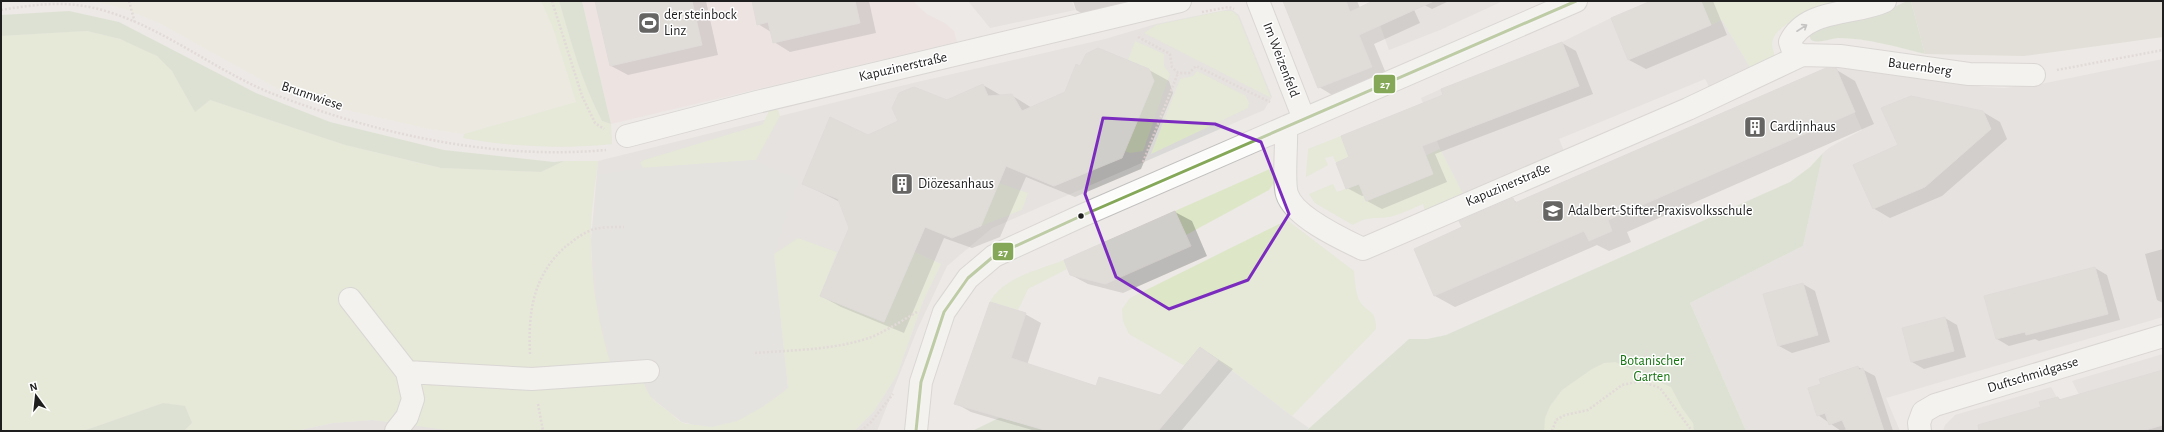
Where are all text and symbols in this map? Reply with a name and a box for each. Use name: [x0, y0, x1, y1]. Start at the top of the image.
place label: der steinbock Linz: [664, 8, 738, 38]
sports icon: der steinbock Linz: [636, 10, 662, 36]
street label: Im Weizenfeld: [1260, 21, 1302, 99]
one-way arrow: [1797, 24, 1808, 32]
street label: Kapuzinerstraße: [857, 50, 949, 84]
street label: Bauernberg: [1887, 56, 1953, 78]
line badge: 27: [1373, 74, 1396, 94]
street label: Brunnwiese: [280, 79, 344, 113]
text: 27: [1380, 79, 1390, 90]
building icon: Cardijnhaus: [1742, 114, 1768, 140]
place label: Cardijnhaus: [1770, 120, 1836, 134]
street label: Kapuzinerstraße: [1464, 161, 1552, 209]
building icon: Diözesanhaus: [889, 171, 915, 197]
place label: Diözesanhaus: [918, 177, 994, 191]
school or university icon: Adalbert-Stifter-Praxisvolksschule: [1540, 198, 1566, 224]
place label: Adalbert-Stifter-Praxisvolksschule: [1568, 204, 1752, 218]
unlabelled marker: [1076, 211, 1086, 221]
line badge: 27: [992, 242, 1014, 261]
text: 27: [998, 247, 1008, 258]
park label: Botanischer Garten: [1620, 354, 1685, 384]
street label: Duftschmidgasse: [1986, 355, 2080, 395]
north arrow: [16, 376, 56, 416]
text: N: [28, 381, 39, 393]

